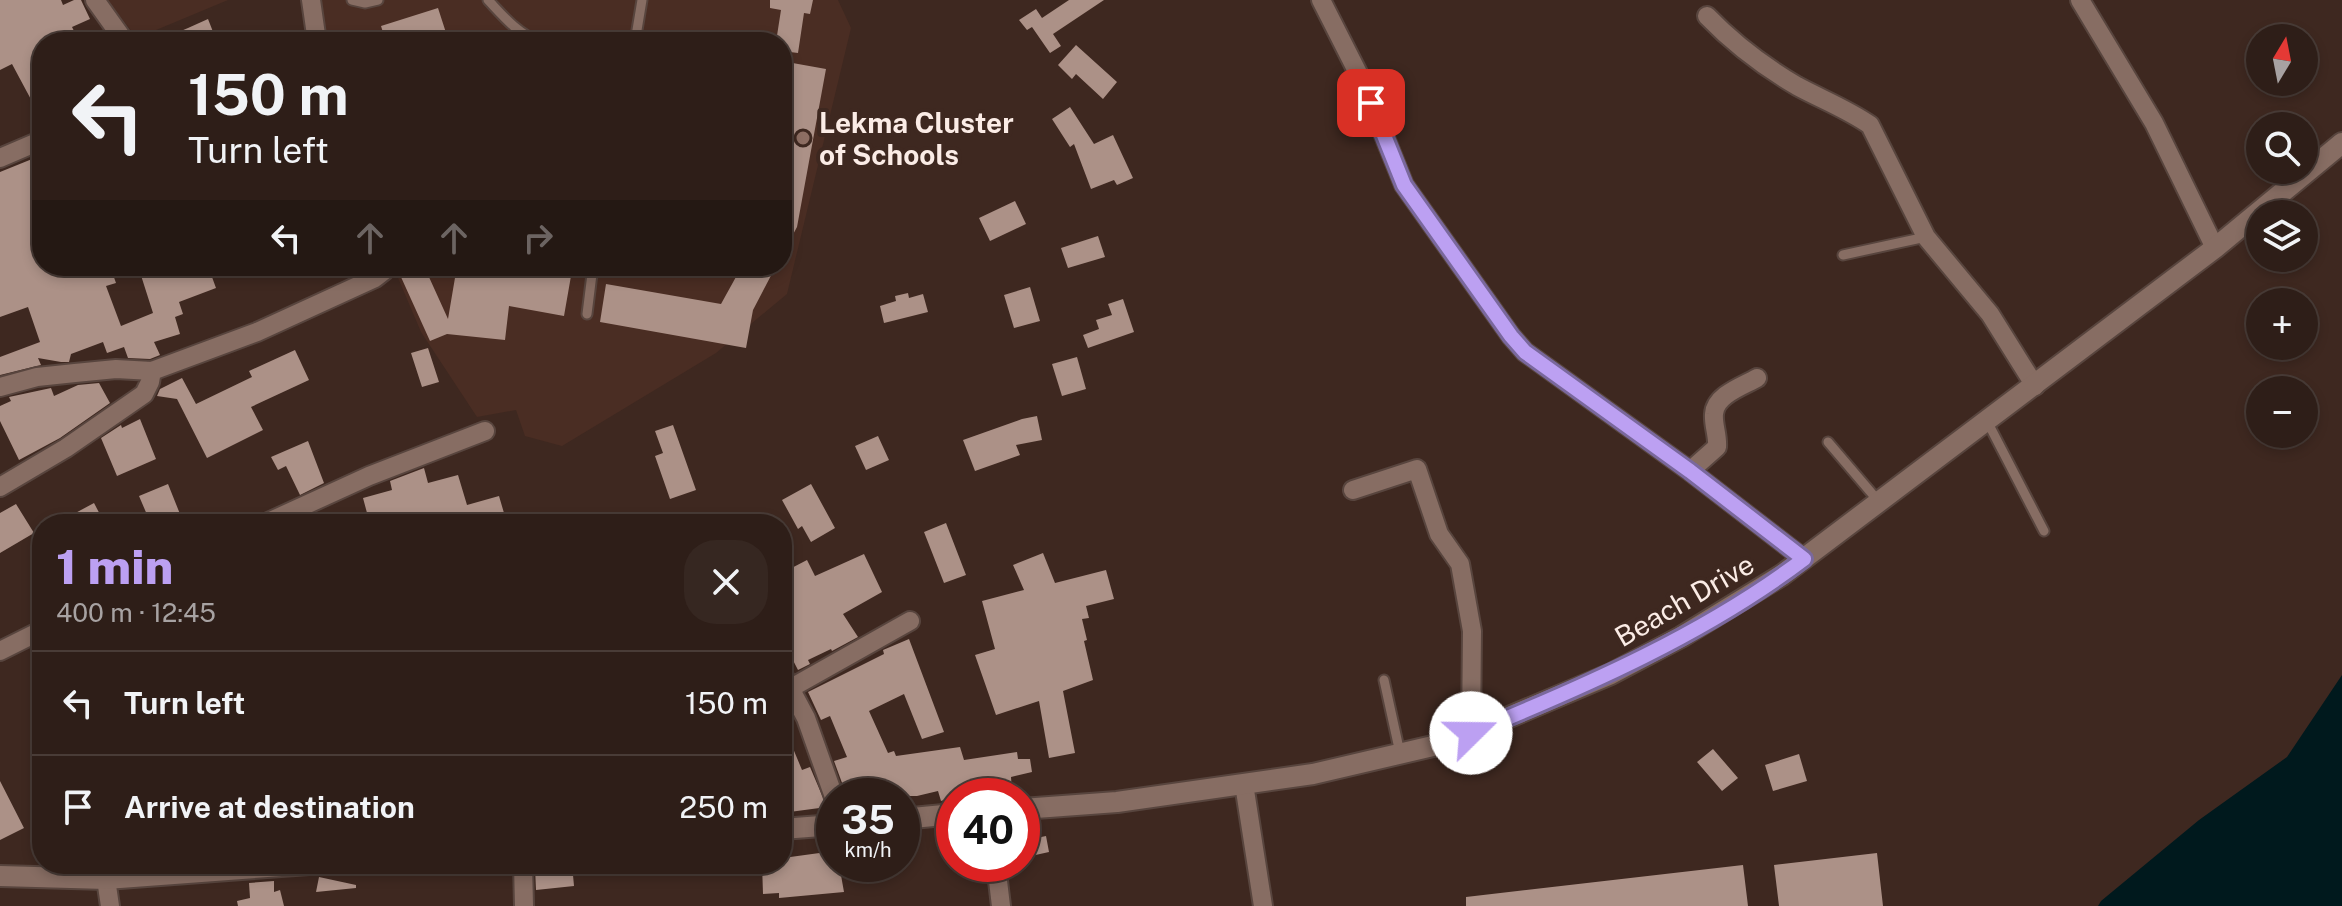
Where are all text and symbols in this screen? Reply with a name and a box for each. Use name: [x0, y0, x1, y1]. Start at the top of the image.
north arrow: [2246, 24, 2318, 96]
map controls: [2246, 24, 2318, 448]
text: 150 m: [188, 62, 349, 128]
icon: left: [56, 64, 160, 168]
pin: [1337, 69, 1405, 137]
icon: arrive: [1349, 81, 1393, 125]
place label: Lekma Cluster of Schools: [819, 106, 1014, 171]
button: search: [2246, 112, 2318, 184]
text: Turn left: [188, 129, 329, 171]
marker: Lekma Cluster of Schools: [794, 129, 812, 147]
button: layers: [2246, 200, 2318, 272]
icon: left: [264, 216, 308, 260]
icon: ahead: [348, 216, 392, 260]
icon: ahead: [432, 216, 476, 260]
icon: right: [516, 216, 560, 260]
button: +: [2246, 288, 2318, 360]
button: −: [2246, 376, 2318, 448]
text: 1 min: [56, 538, 173, 595]
button: close: [684, 540, 768, 624]
street label: Beach Drive: [1609, 547, 1759, 653]
text: 400 m · 12:45: [56, 597, 216, 628]
icon: left: [56, 681, 100, 725]
text: Turn left: [124, 685, 245, 721]
text: 150 m: [685, 685, 768, 721]
position arrow: [1429, 691, 1513, 775]
speed limit sign: 40: [936, 778, 1040, 882]
icon: arrive: [56, 785, 100, 829]
text: Arrive at destination: [124, 789, 415, 825]
text: 250 m: [679, 789, 768, 825]
text: 35: [841, 796, 895, 843]
text: km/h: [844, 838, 892, 862]

